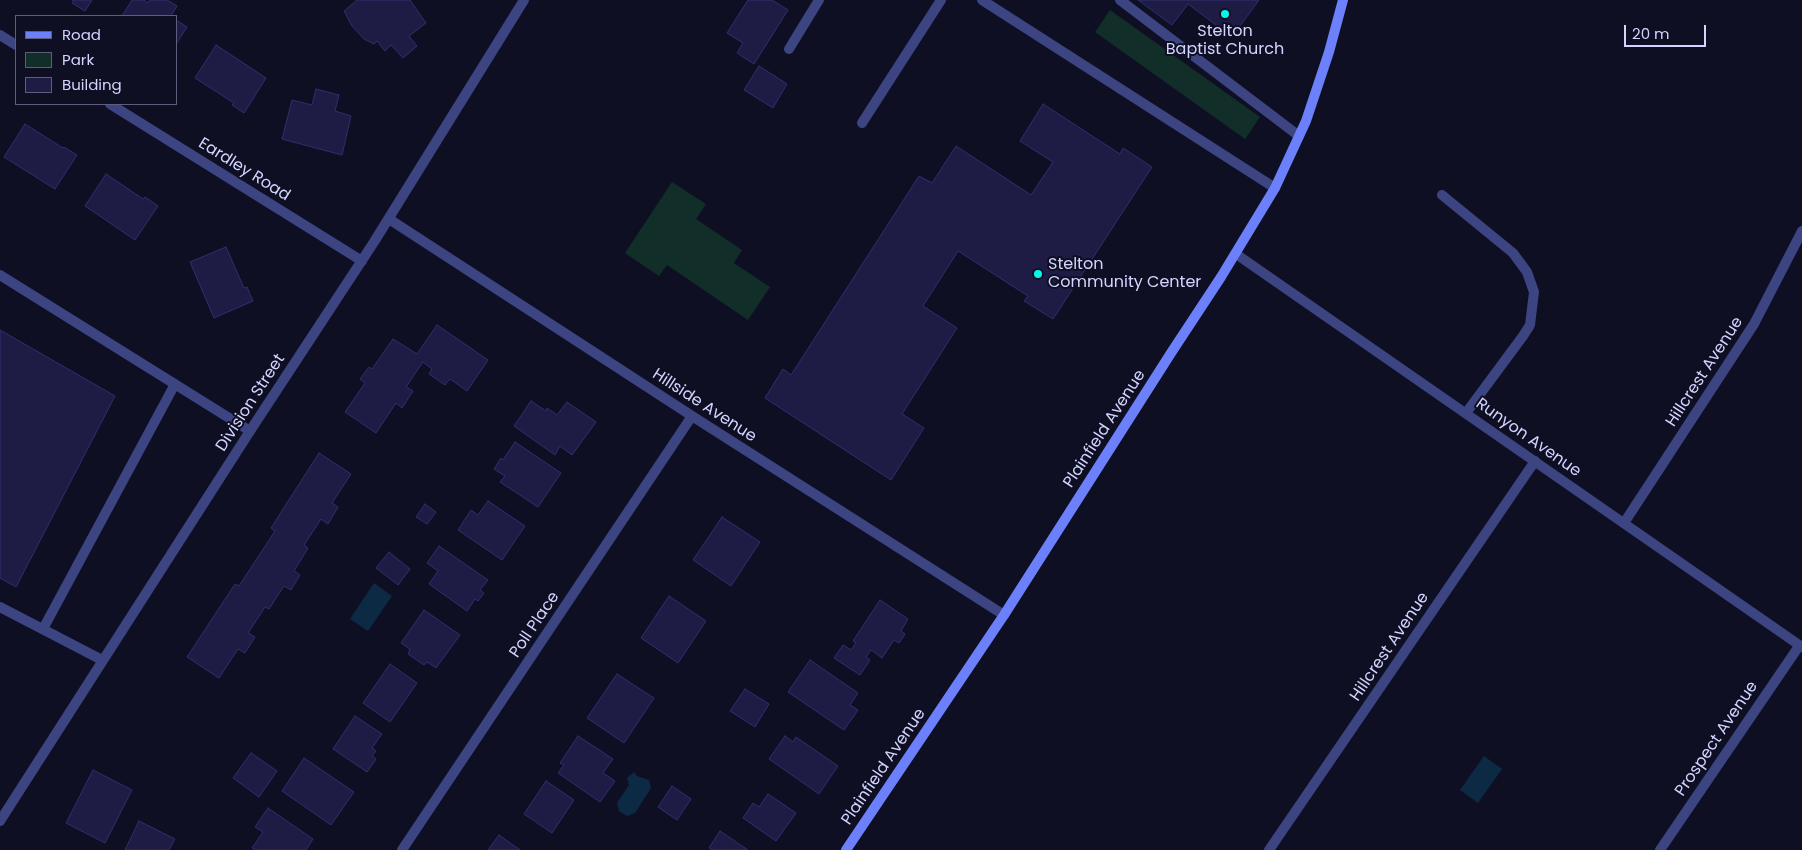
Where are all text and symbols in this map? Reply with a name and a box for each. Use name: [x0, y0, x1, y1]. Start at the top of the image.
marker: Stelton Baptist Church: [1219, 8, 1231, 20]
legend: [15, 15, 178, 105]
scale bar: [1627, 15, 1710, 47]
place label: Stelton Baptist Church: [1166, 22, 1284, 60]
text: 20 m: [1632, 23, 1670, 44]
text: Road: [62, 24, 101, 45]
text: Park: [62, 49, 94, 70]
text: Building: [62, 74, 122, 95]
street label: Eardley Road: [195, 134, 293, 206]
place label: Stelton Community Center: [1048, 255, 1201, 293]
marker: Stelton Community Center: [1032, 268, 1044, 280]
street label: Hillcrest Avenue: [1662, 314, 1748, 430]
street label: Division Street: [212, 351, 290, 455]
street label: Hillside Avenue: [648, 365, 760, 447]
street label: Plainfield Avenue: [1060, 367, 1150, 491]
street label: Runyon Avenue: [1472, 395, 1584, 481]
street label: Poll Place: [506, 588, 564, 662]
street label: Hillcrest Avenue: [1347, 589, 1433, 705]
street label: Prospect Avenue: [1671, 678, 1763, 800]
street label: Plainfield Avenue: [838, 705, 930, 829]

